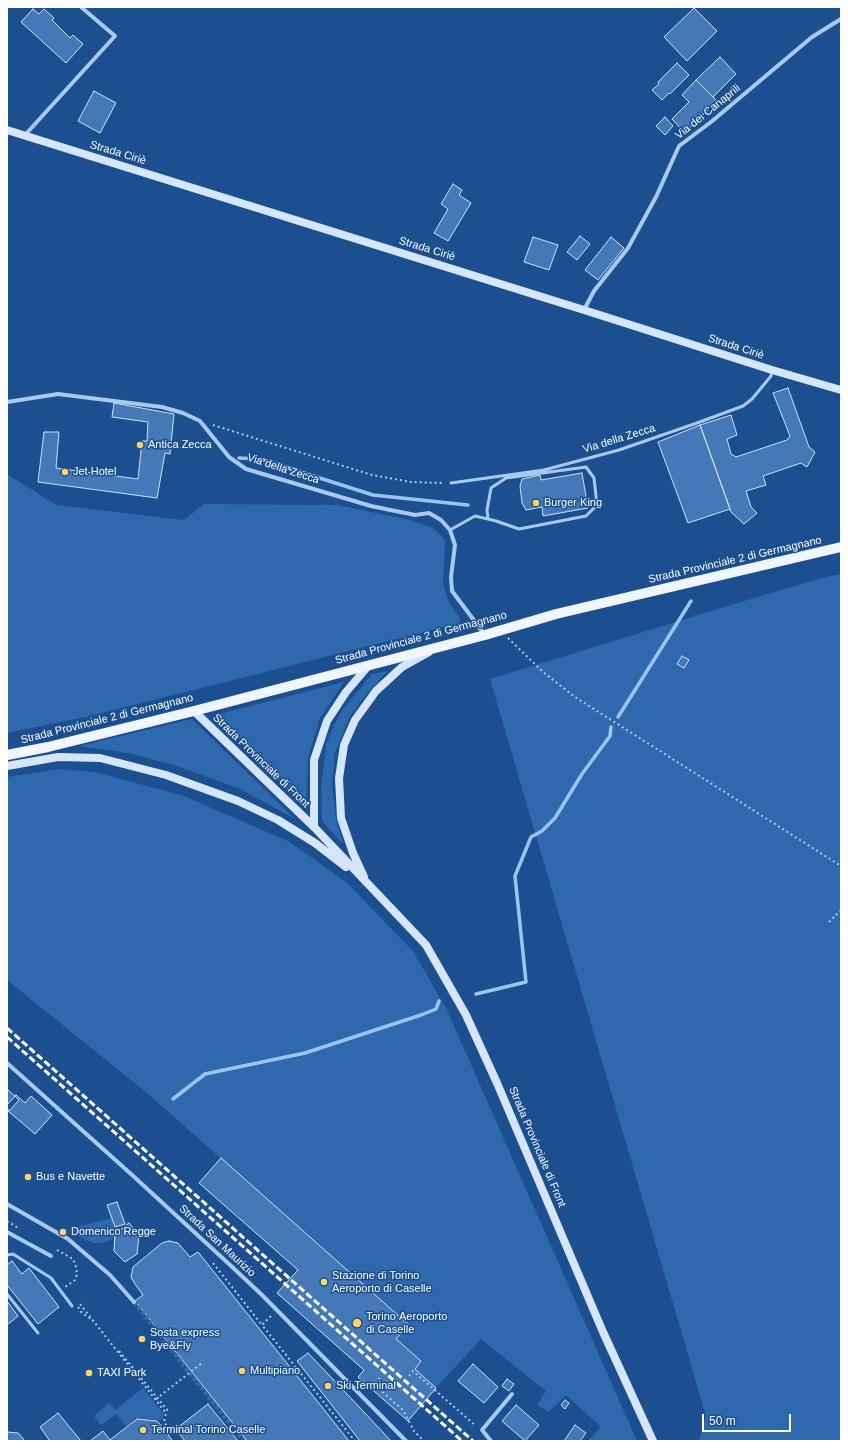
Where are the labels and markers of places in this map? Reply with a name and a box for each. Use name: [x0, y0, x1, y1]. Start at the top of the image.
place label: Antica Zecca: [148, 438, 212, 452]
marker: Antica Zecca: [135, 440, 145, 450]
place label: Jet Hotel: [73, 465, 116, 479]
marker: Jet Hotel: [60, 467, 70, 477]
place label: Burger King: [544, 496, 602, 510]
marker: Burger King: [531, 498, 541, 508]
place label: Bus e Navette: [36, 1170, 105, 1184]
marker: Bus e Navette: [23, 1172, 33, 1182]
place label: Domenico Regge: [71, 1225, 156, 1239]
marker: Domenico Regge: [58, 1227, 68, 1237]
place label: Stazione di Torino Aeroporto di Caselle: [332, 1269, 432, 1295]
marker: Stazione di Torino Aeroporto di Caselle: [319, 1277, 329, 1287]
place label: Torino Aeroporto di Caselle: [366, 1310, 447, 1336]
marker: Torino Aeroporto di Caselle: [351, 1317, 363, 1329]
place label: Sosta express Bye&Fly: [150, 1326, 220, 1352]
marker: Sosta express Bye&Fly: [137, 1334, 147, 1344]
place label: Multipiano: [250, 1364, 300, 1378]
place label: TAXI Park: [97, 1366, 146, 1380]
marker: Multipiano: [237, 1366, 247, 1376]
marker: TAXI Park: [84, 1368, 94, 1378]
place label: Ski Terminal: [336, 1379, 396, 1393]
marker: Ski Terminal: [323, 1381, 333, 1391]
place label: Terminal Torino Caselle: [151, 1423, 265, 1437]
marker: Terminal Torino Caselle: [138, 1425, 148, 1435]

